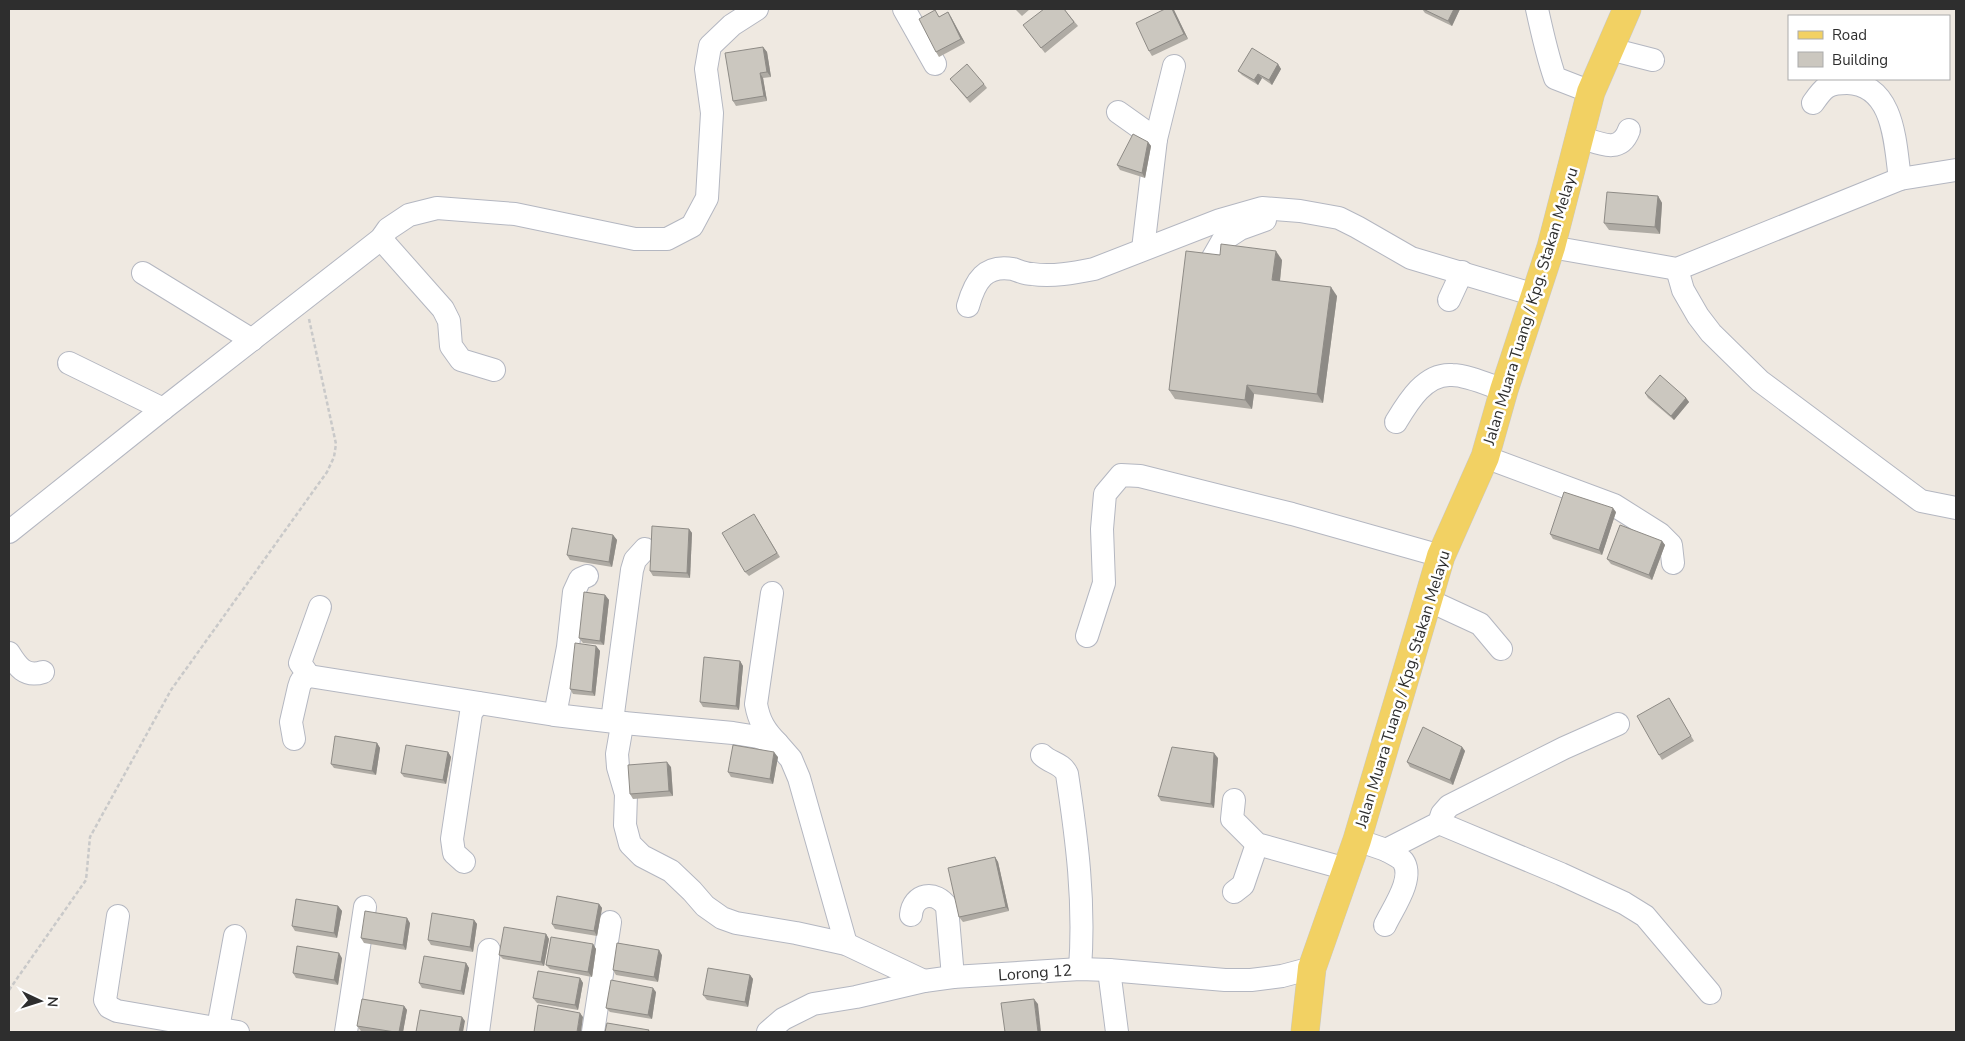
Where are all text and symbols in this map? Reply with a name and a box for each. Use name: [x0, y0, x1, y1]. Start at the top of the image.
legend: [1788, 15, 1950, 80]
text: Road: [1832, 25, 1867, 45]
text: Building: [1832, 50, 1888, 70]
street label: Jalan Muara Tuang / Kpg. Stakan Melayu: [1478, 165, 1584, 449]
street label: Jalan Muara Tuang / Kpg. Stakan Melayu: [1350, 548, 1456, 832]
street label: Lorong 12: [997, 959, 1073, 987]
north arrow: [15, 976, 65, 1026]
text: N: [43, 996, 62, 1008]

